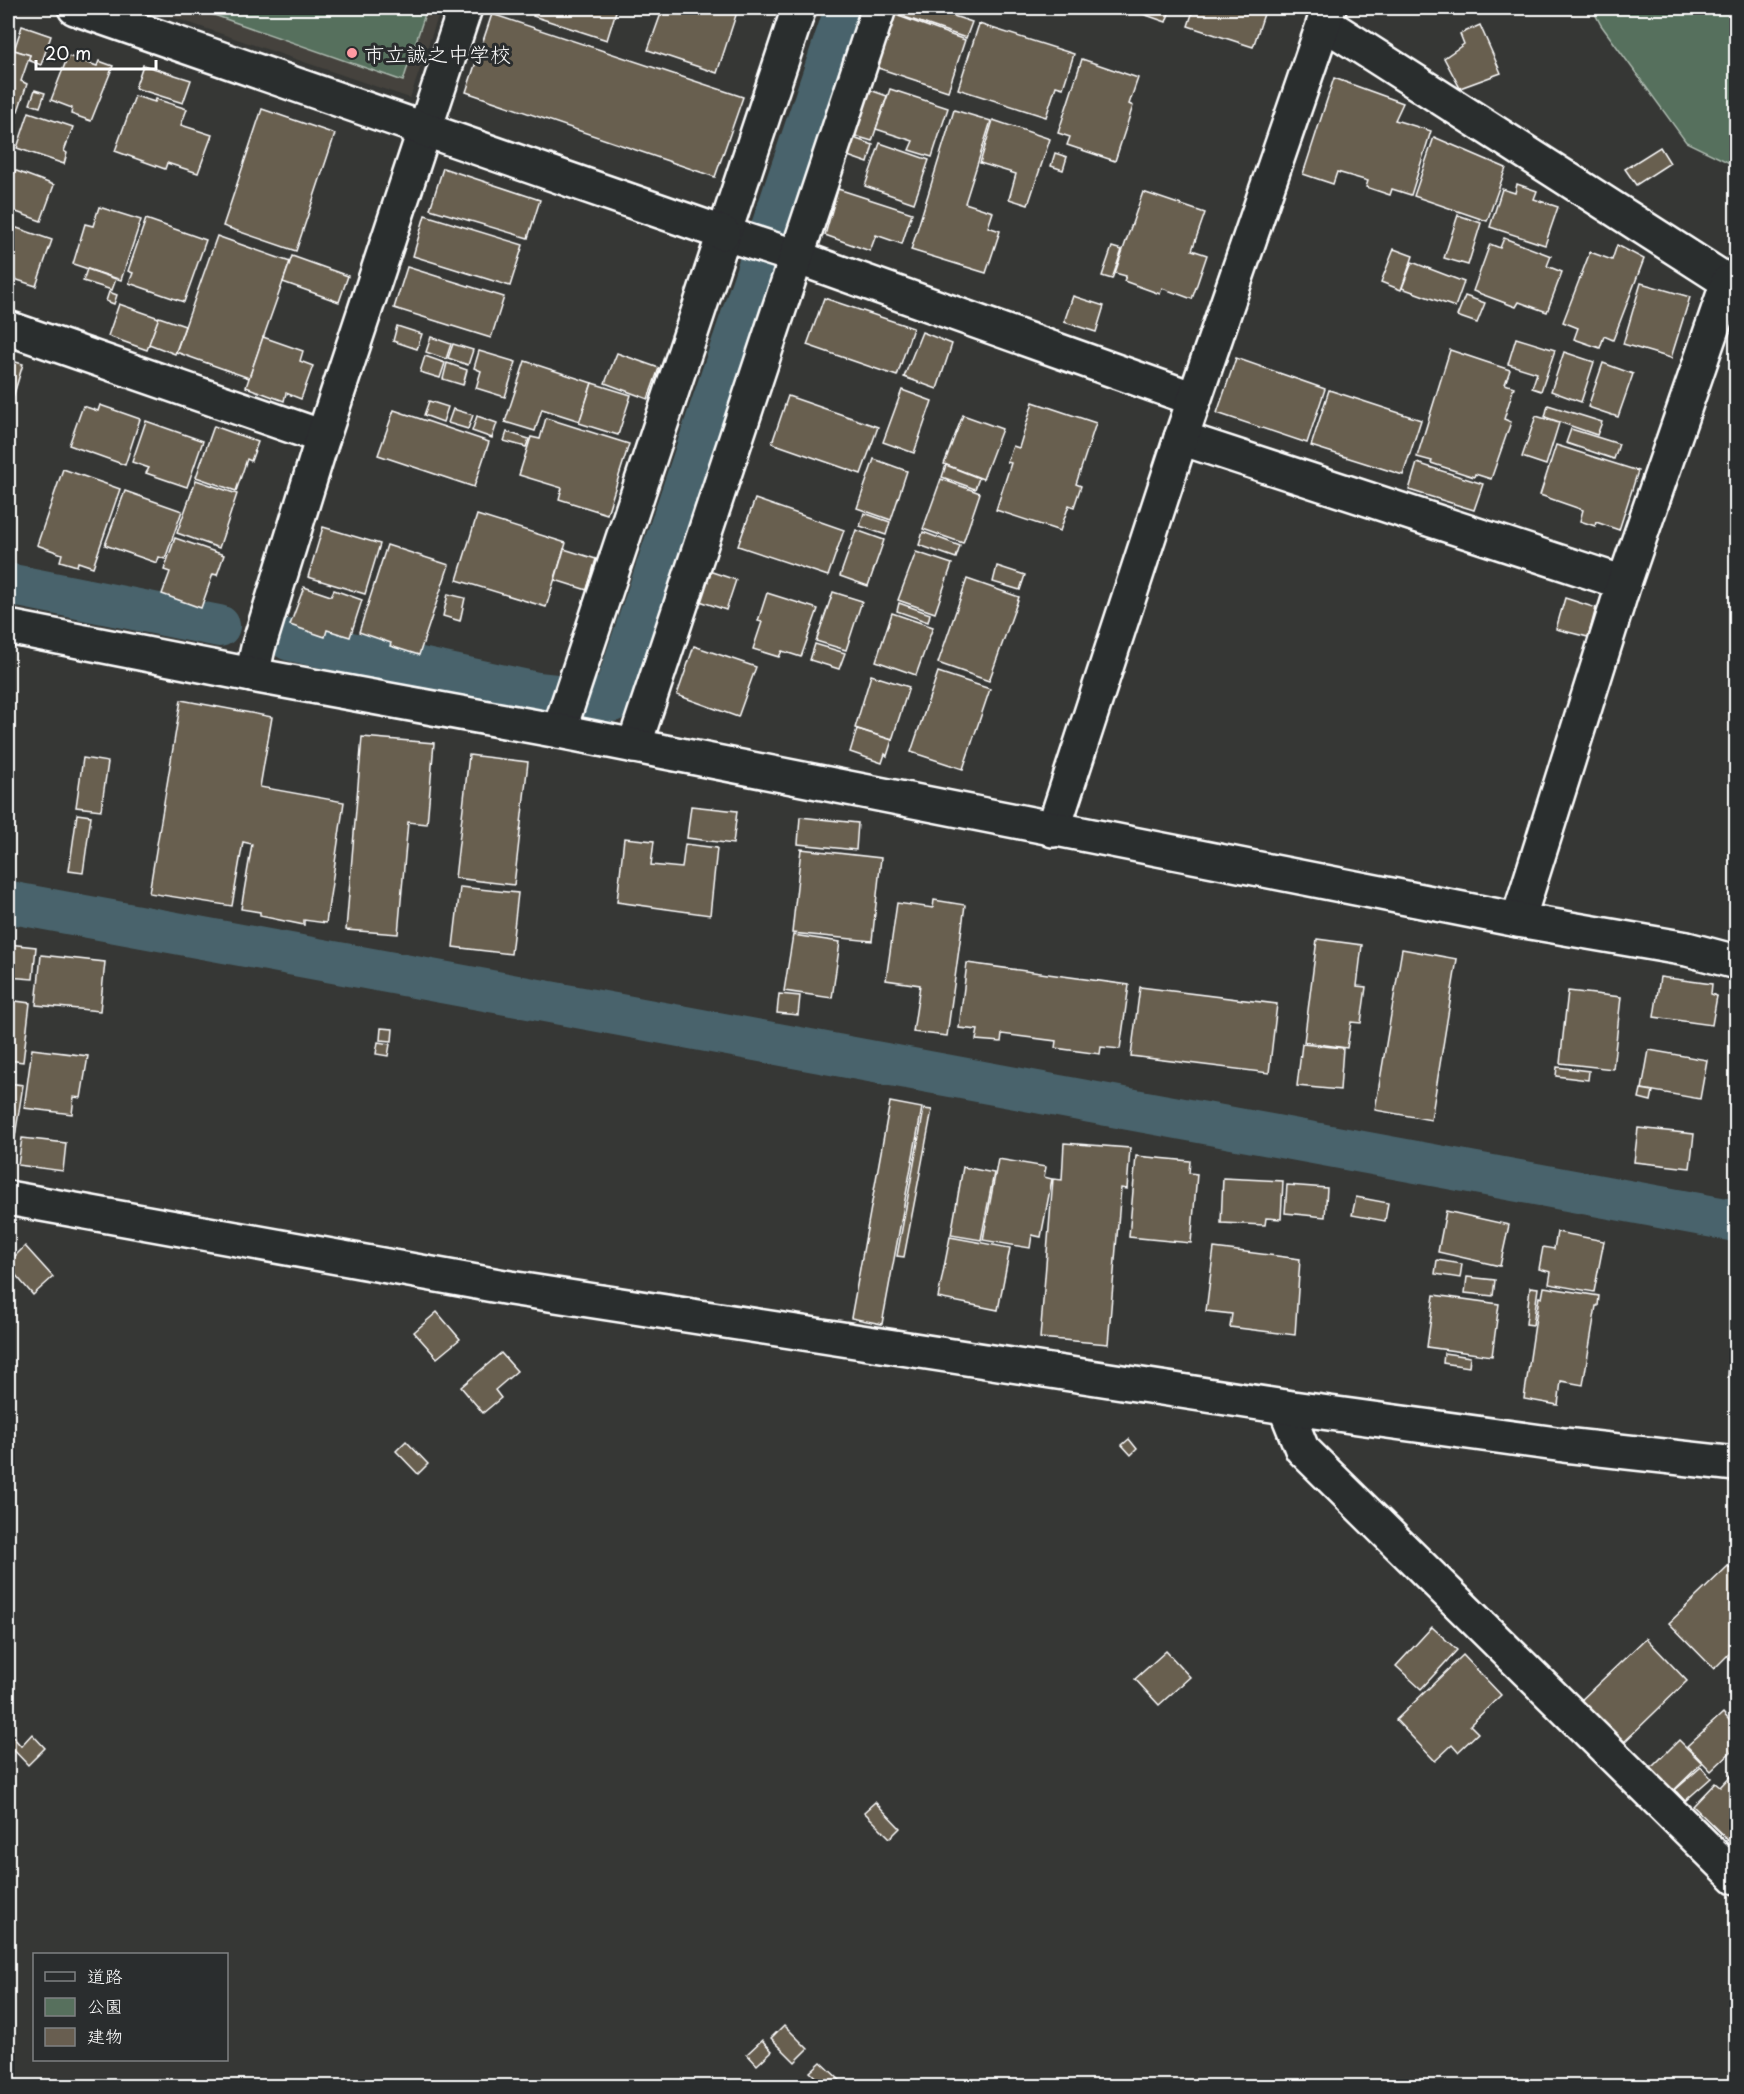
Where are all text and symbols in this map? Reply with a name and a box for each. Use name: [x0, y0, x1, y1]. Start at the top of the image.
scale bar: [36, 33, 156, 71]
place label: 市立誠之中学校: [364, 37, 511, 69]
text: 20 m: [45, 39, 91, 66]
marker: 市立誠之中学校: [345, 46, 359, 60]
legend: [33, 1953, 228, 2061]
text: 道路: [87, 1962, 123, 1989]
text: 公園: [87, 1992, 123, 2019]
text: 建物: [87, 2022, 123, 2049]

